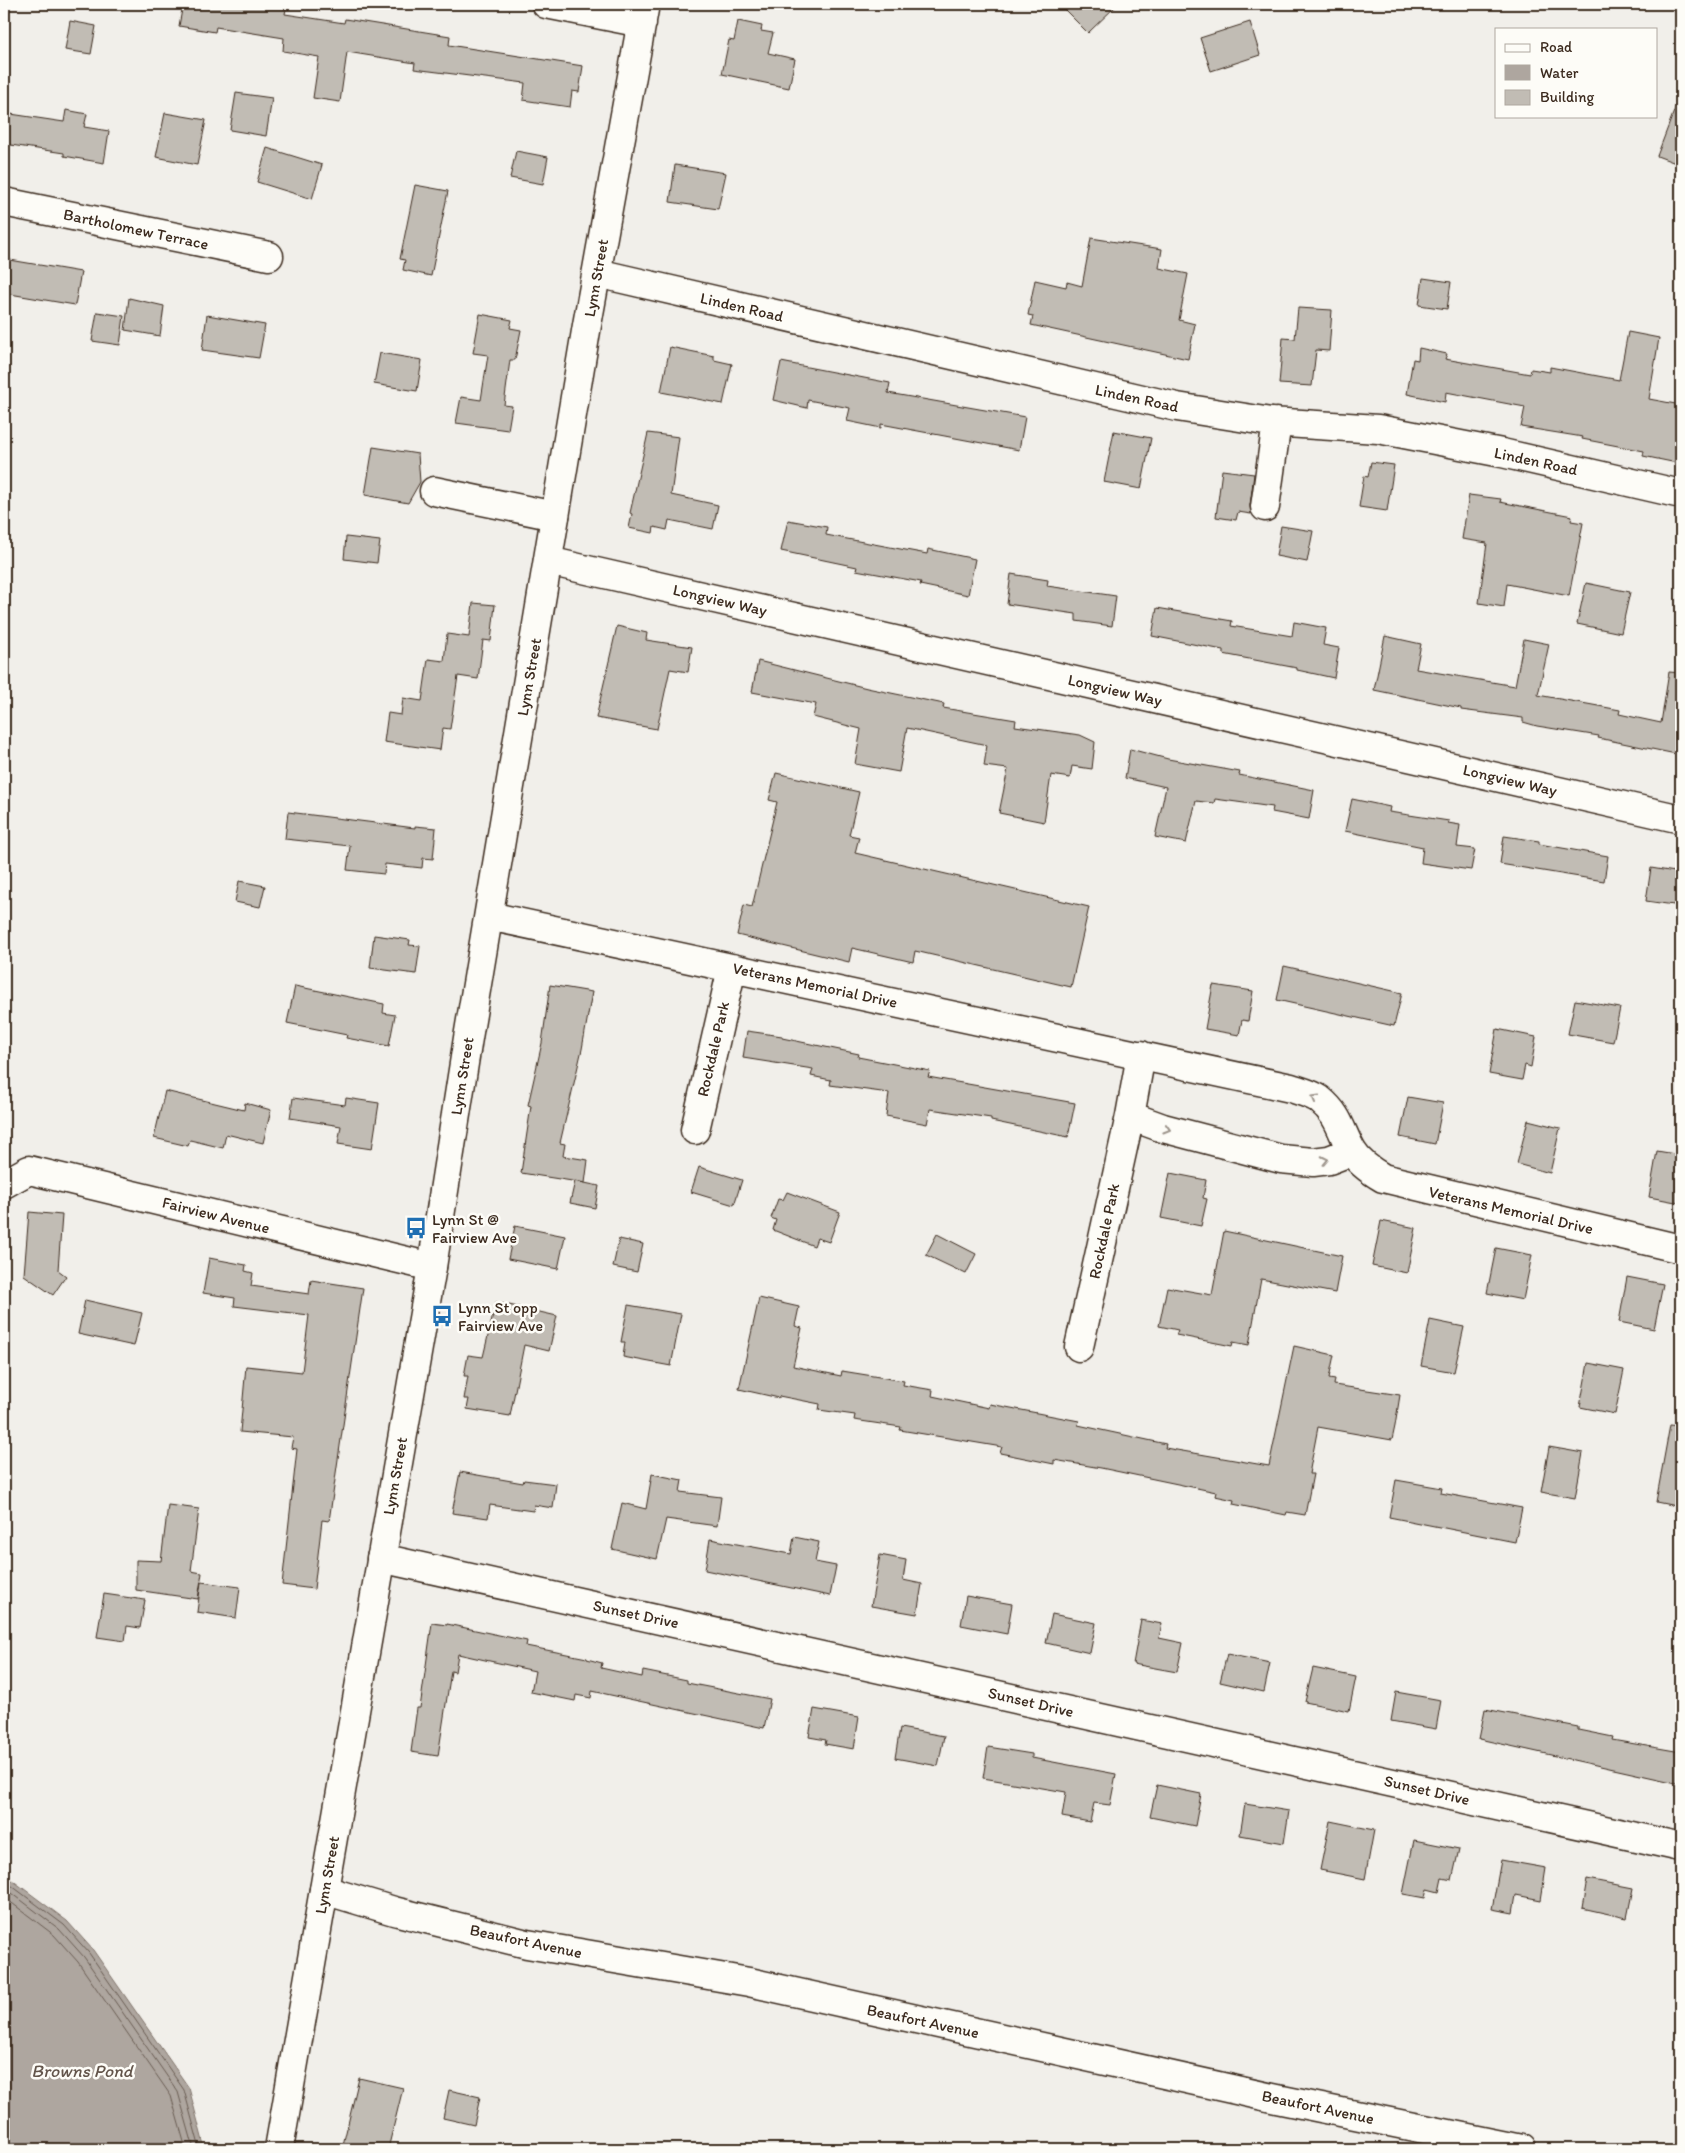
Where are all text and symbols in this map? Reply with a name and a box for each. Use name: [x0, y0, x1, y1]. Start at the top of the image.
legend: [1495, 28, 1658, 118]
text: Road: [1540, 38, 1573, 56]
text: Water: [1540, 64, 1579, 82]
text: Building: [1540, 88, 1594, 106]
street label: Bartholomew Terrace: [62, 204, 210, 254]
street label: Lynn Street: [580, 238, 612, 318]
street label: Linden Road: [698, 288, 786, 326]
street label: Linden Road: [1093, 380, 1181, 416]
street label: Linden Road: [1492, 443, 1580, 479]
street label: Longview Way: [671, 580, 769, 620]
street label: Lynn Street: [513, 637, 545, 717]
street label: Longview Way: [1066, 670, 1164, 710]
street label: Longview Way: [1461, 760, 1559, 800]
street label: Veterans Memorial Drive: [731, 958, 899, 1012]
street label: Rockdale Park: [693, 999, 733, 1098]
street label: Lynn Street: [446, 1036, 478, 1116]
one-way arrow: [1312, 1094, 1321, 1104]
one-way arrow: [1162, 1124, 1171, 1134]
one-way arrow: [1320, 1155, 1329, 1166]
street label: Rockdale Park: [1085, 1181, 1124, 1280]
street label: Veterans Memorial Drive: [1427, 1182, 1595, 1238]
street label: Fairview Avenue: [160, 1192, 272, 1238]
place label: Lynn St @ Fairview Ave: [432, 1210, 517, 1247]
bus stop icon: Lynn St @ Fairview Ave: [403, 1215, 429, 1241]
place label: Lynn St opp Fairview Ave: [458, 1298, 543, 1335]
bus stop icon: Lynn St opp Fairview Ave: [429, 1303, 455, 1329]
street label: Lynn Street: [379, 1436, 411, 1516]
street label: Sunset Drive: [591, 1596, 681, 1632]
street label: Sunset Drive: [986, 1683, 1076, 1721]
street label: Sunset Drive: [1382, 1771, 1472, 1809]
street label: Lynn Street: [311, 1835, 343, 1915]
street label: Beaufort Avenue: [468, 1920, 584, 1962]
street label: Beaufort Avenue: [865, 2000, 981, 2042]
water label: Browns Pond: [31, 2060, 135, 2082]
street label: Beaufort Avenue: [1260, 2086, 1376, 2128]

